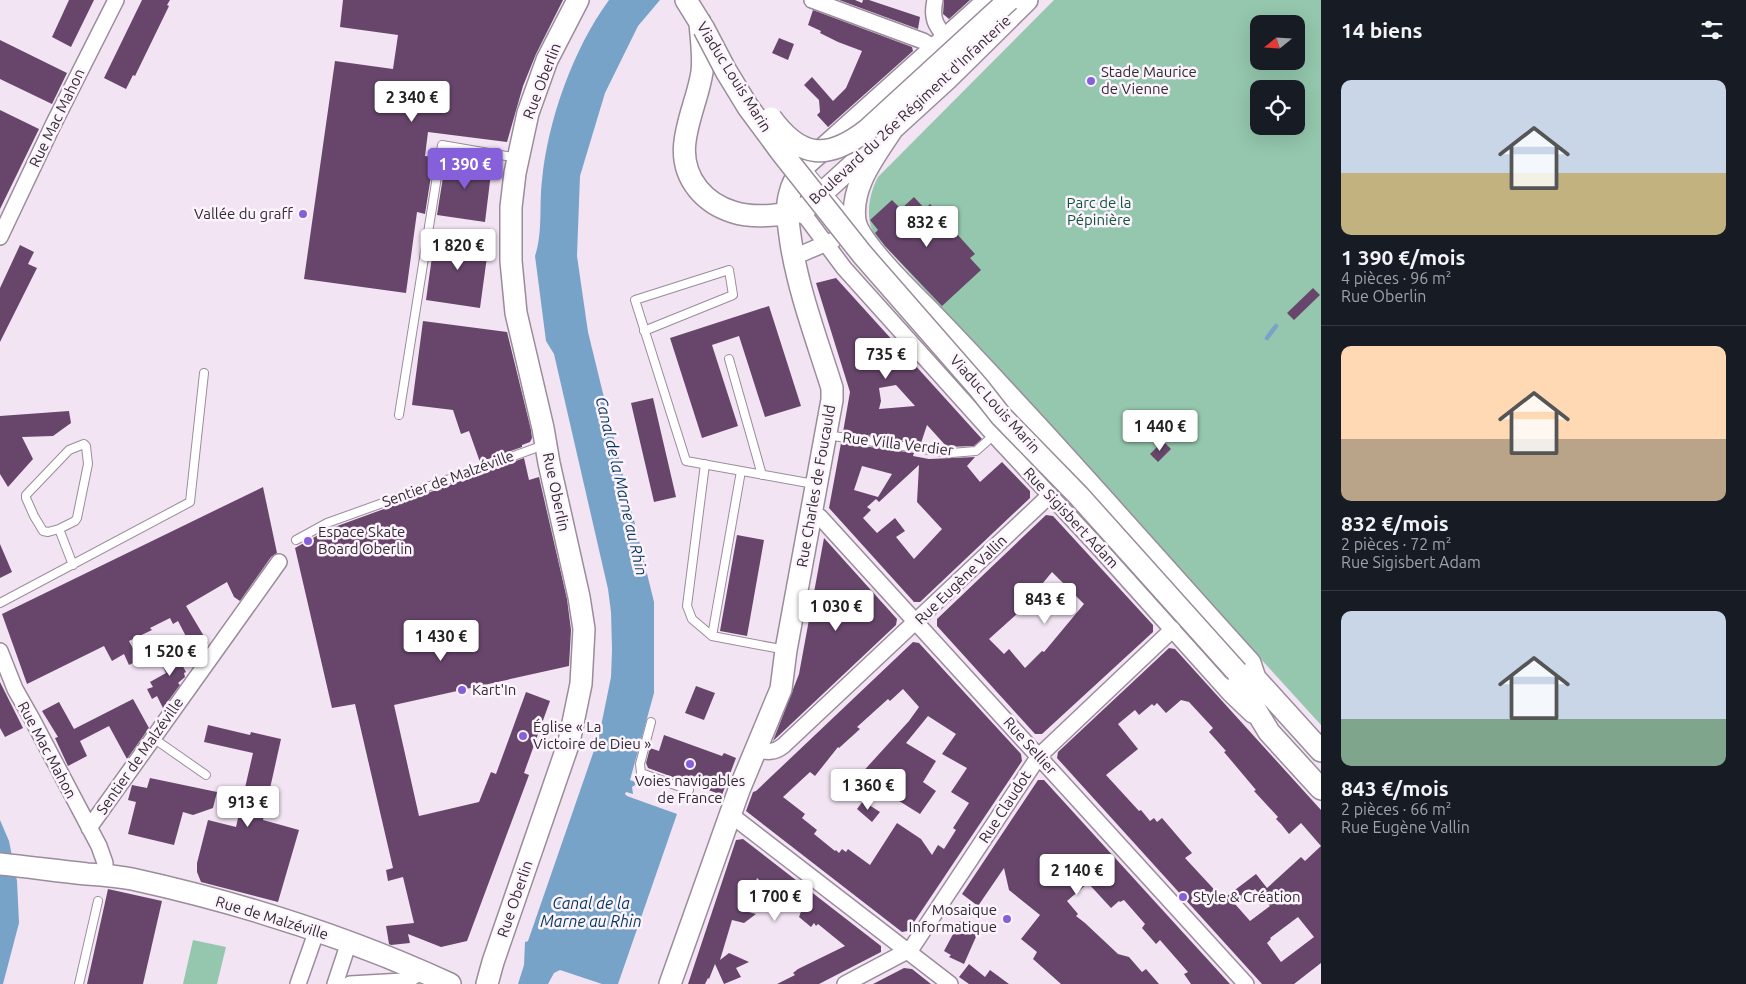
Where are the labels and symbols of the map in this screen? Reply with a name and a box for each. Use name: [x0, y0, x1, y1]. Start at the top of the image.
street label: Boulevard du 26e Régiment d'Infanterie: [806, 12, 1014, 208]
north arrow: [1250, 15, 1305, 70]
street label: Viaduc Louis Marin: [694, 19, 775, 135]
street label: Rue Oberlin: [519, 40, 564, 121]
place label: Stade Maurice de Vienne: [1101, 63, 1197, 97]
street label: Rue Mac Mahon: [25, 66, 88, 170]
marker: Stade Maurice de Vienne: [1085, 75, 1097, 87]
pin: 2 340 €: [366, 80, 458, 123]
pin: 1 390 €: [419, 148, 511, 190]
park label: Parc de la Pépinière: [1067, 194, 1131, 228]
place label: Vallée du graff: [194, 205, 294, 222]
pin: 832 €: [892, 206, 962, 248]
marker: Vallée du graff: [297, 208, 309, 220]
pin: 1 820 €: [412, 228, 504, 271]
pin: 735 €: [851, 338, 921, 380]
street label: Viaduc Louis Marin: [947, 351, 1044, 456]
water label: Canal de la Marne au Rhin: [593, 395, 651, 577]
street label: Rue Charles de Foucauld: [793, 403, 838, 568]
pin: 1 440 €: [1114, 410, 1206, 452]
street label: Rue Villa Verdier: [842, 428, 955, 459]
street label: Sentier de Malzéville: [380, 447, 516, 510]
street label: Rue Oberlin: [540, 451, 573, 533]
street label: Rue Sigisbert Adam: [1020, 464, 1122, 571]
place label: Espace Skate Board Oberlin: [318, 523, 412, 557]
street label: Rue Eugène Vallin: [911, 532, 1010, 628]
marker: Espace Skate Board Oberlin: [302, 535, 314, 547]
pin: 843 €: [1010, 582, 1080, 625]
pin: 1 030 €: [790, 590, 882, 632]
pin: 1 430 €: [395, 620, 487, 662]
pin: 1 520 €: [124, 634, 216, 677]
place label: Kart'In: [472, 681, 516, 698]
marker: Kart'In: [456, 684, 468, 696]
street label: Sentier de Malzéville: [93, 694, 186, 818]
street label: Rue Mac Mahon: [15, 698, 80, 801]
street label: Rue Sellier: [1000, 714, 1061, 778]
place label: Église « La Victoire de Dieu »: [533, 718, 651, 752]
marker: Église « La Victoire de Dieu »: [517, 730, 529, 742]
marker: Voies navigables de France: [684, 758, 696, 770]
street label: Rue Claudot: [975, 767, 1034, 846]
pin: 1 360 €: [822, 768, 914, 811]
place label: Voies navigables de France: [635, 772, 745, 806]
pin: 913 €: [213, 786, 283, 828]
pin: 2 140 €: [1031, 854, 1123, 896]
street label: Rue Oberlin: [493, 858, 536, 939]
pin: 1 700 €: [729, 880, 821, 922]
place label: Style & Création: [1193, 888, 1301, 905]
marker: Style & Création: [1177, 891, 1189, 903]
street label: Rue de Malzéville: [214, 892, 331, 943]
water label: Canal de la Marne au Rhin: [540, 894, 642, 930]
place label: Mosaique Informatique: [909, 901, 997, 935]
marker: Mosaique Informatique: [1001, 913, 1013, 925]

